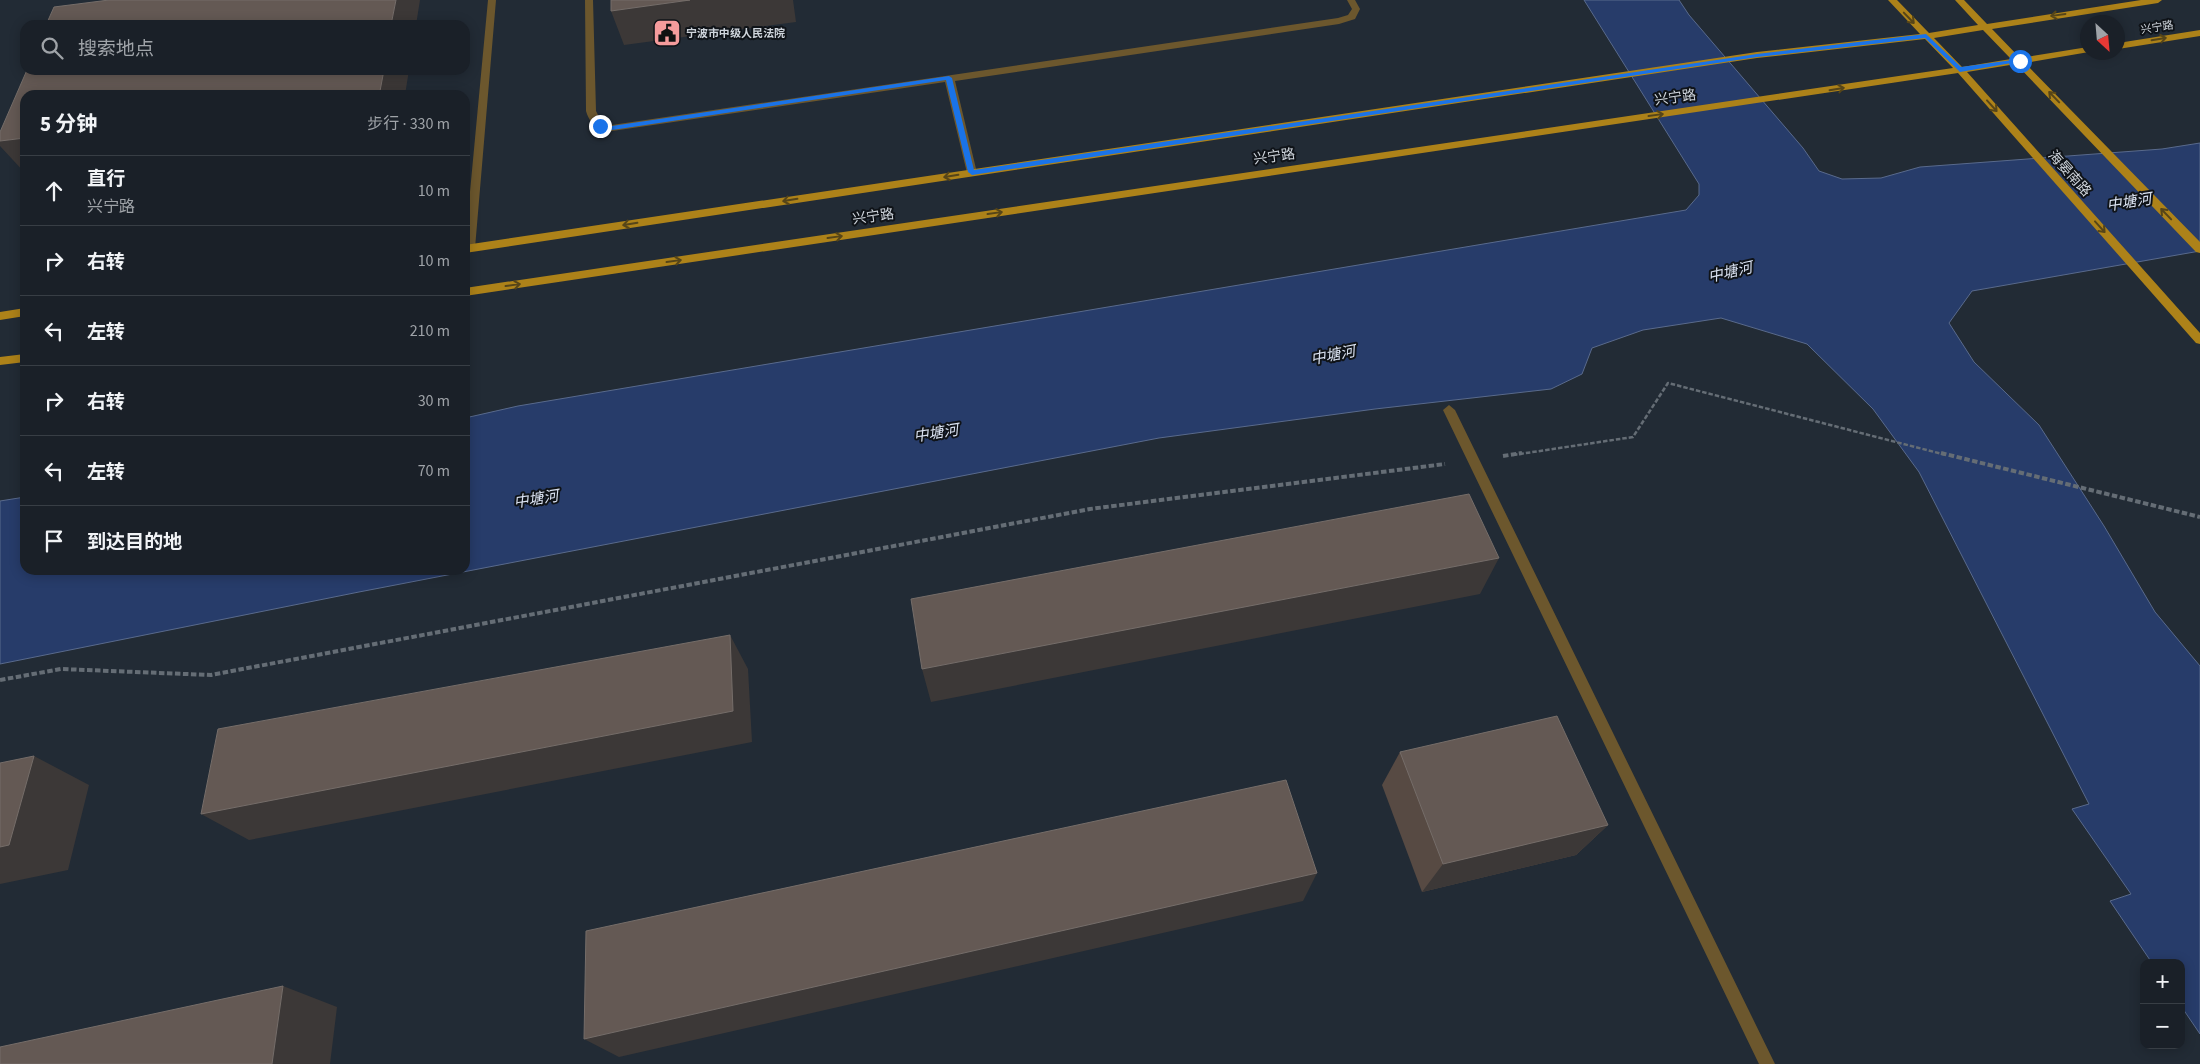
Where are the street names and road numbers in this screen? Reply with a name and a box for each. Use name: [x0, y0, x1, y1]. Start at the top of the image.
street label: 兴宁路: [2140, 18, 2175, 37]
street label: 兴宁路: [1653, 85, 1697, 111]
street label: 兴宁路: [1252, 144, 1296, 170]
street label: 海晏南路: [2043, 146, 2095, 201]
street label: 兴宁路: [851, 204, 895, 230]

